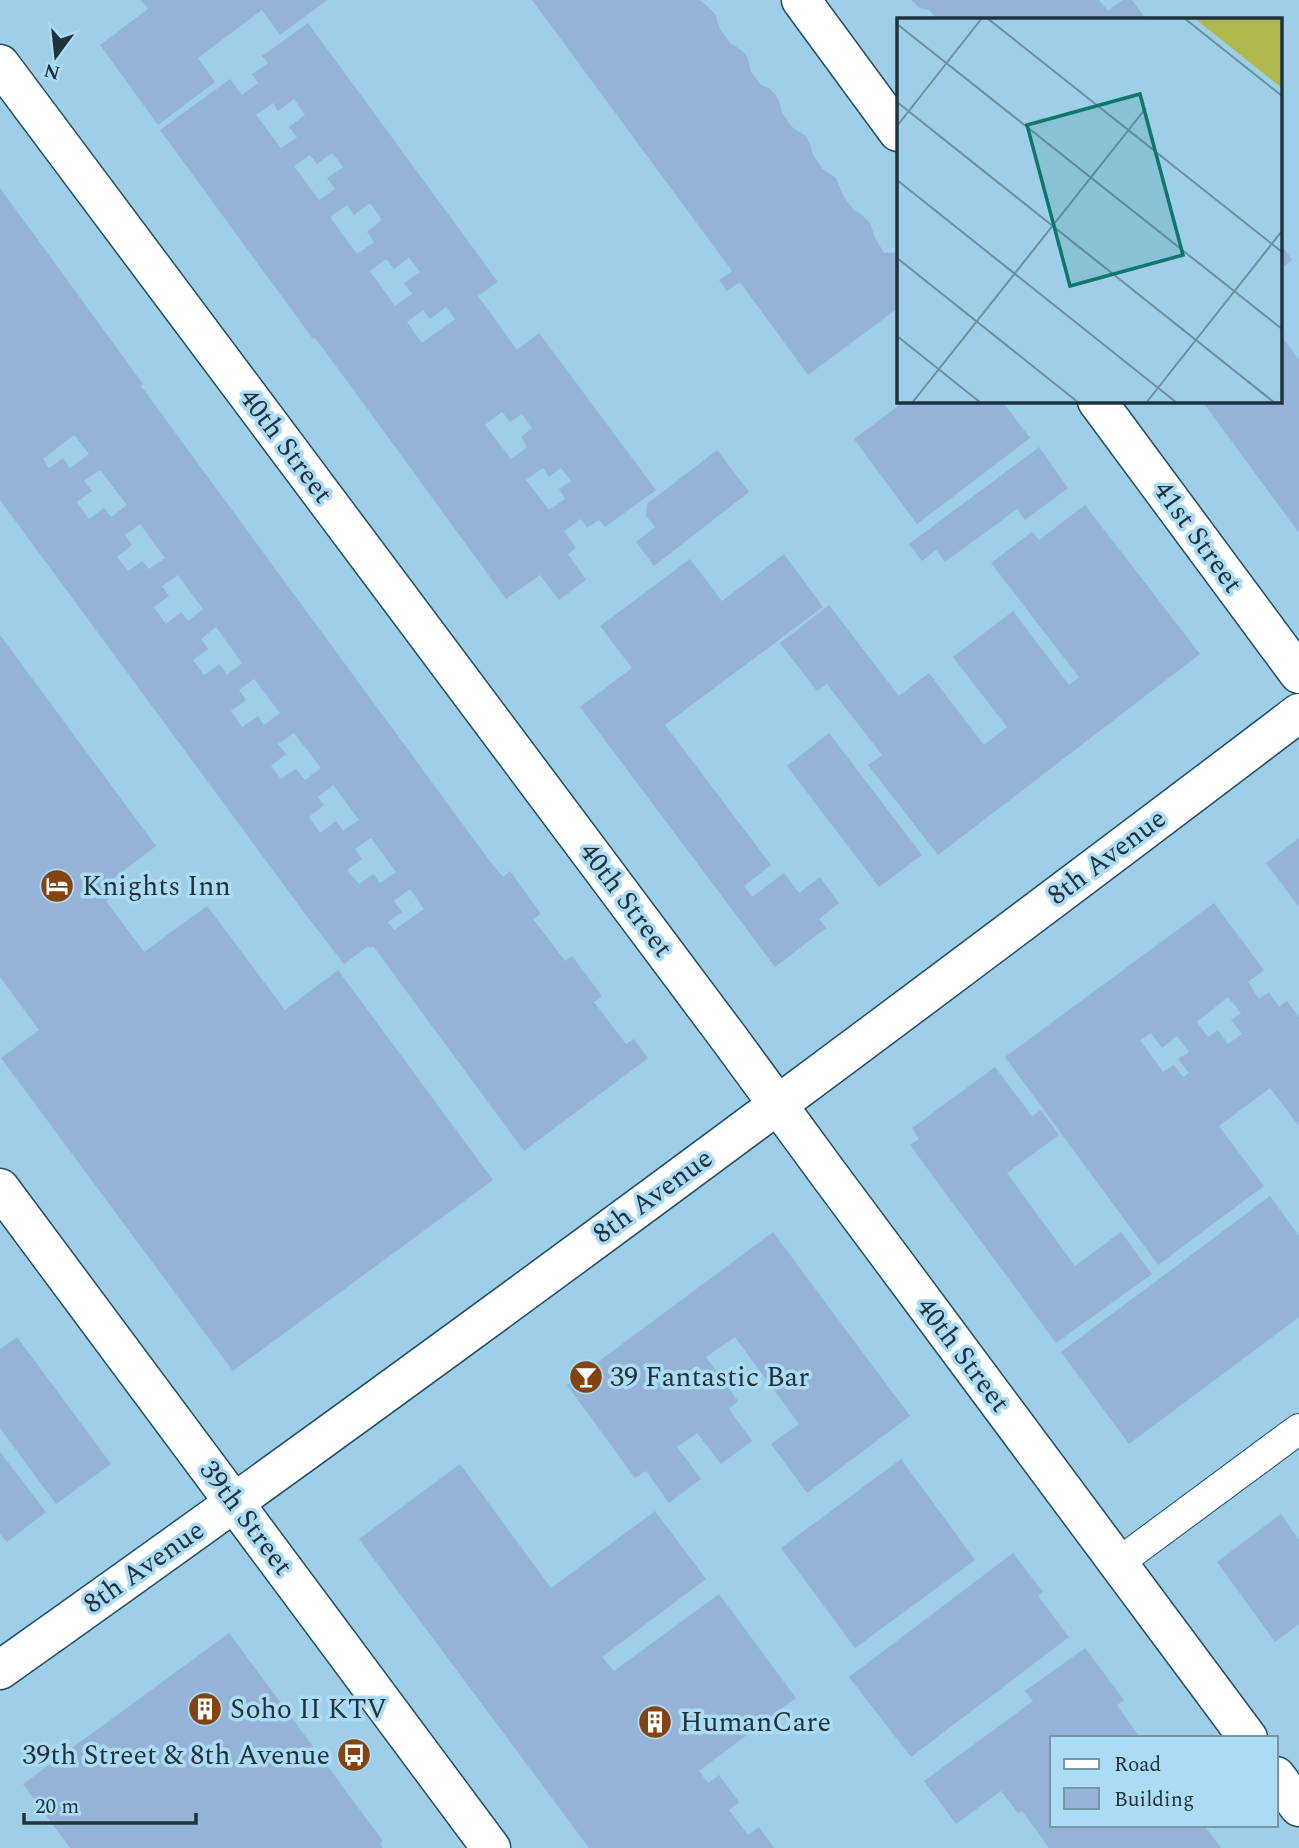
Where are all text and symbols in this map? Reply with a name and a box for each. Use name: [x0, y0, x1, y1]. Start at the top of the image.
inset map: [897, 18, 1282, 402]
north arrow: [21, 21, 91, 91]
text: N: [41, 55, 63, 87]
street label: 40th Street: [228, 379, 344, 513]
street label: 41st Street: [1142, 472, 1254, 602]
street label: 8th Avenue: [1038, 798, 1176, 916]
street label: 40th Street: [568, 833, 684, 967]
place label: Knights Inn: [82, 865, 231, 908]
hotel icon: Knights Inn: [38, 867, 76, 905]
street label: 8th Avenue: [584, 1138, 722, 1254]
street label: 40th Street: [905, 1288, 1021, 1422]
place label: 39 Fantastic Bar: [610, 1356, 809, 1399]
bar icon: 39 Fantastic Bar: [567, 1358, 605, 1396]
street label: 39th Street: [188, 1451, 304, 1585]
street label: 8th Avenue: [74, 1509, 214, 1625]
place label: Soho II KTV: [230, 1688, 387, 1731]
building icon: Soho II KTV: [186, 1690, 224, 1728]
place label: HumanCare: [680, 1701, 831, 1744]
building icon: HumanCare: [636, 1703, 674, 1741]
place label: 39th Street & 8th Avenue: [22, 1734, 330, 1777]
bus stop icon: 39th Street & 8th Avenue: [335, 1736, 373, 1774]
legend: [1050, 1736, 1278, 1827]
text: Road: [1114, 1749, 1161, 1781]
scale bar: [24, 1782, 196, 1826]
text: Building: [1114, 1784, 1194, 1816]
text: 20 m: [35, 1791, 79, 1823]

